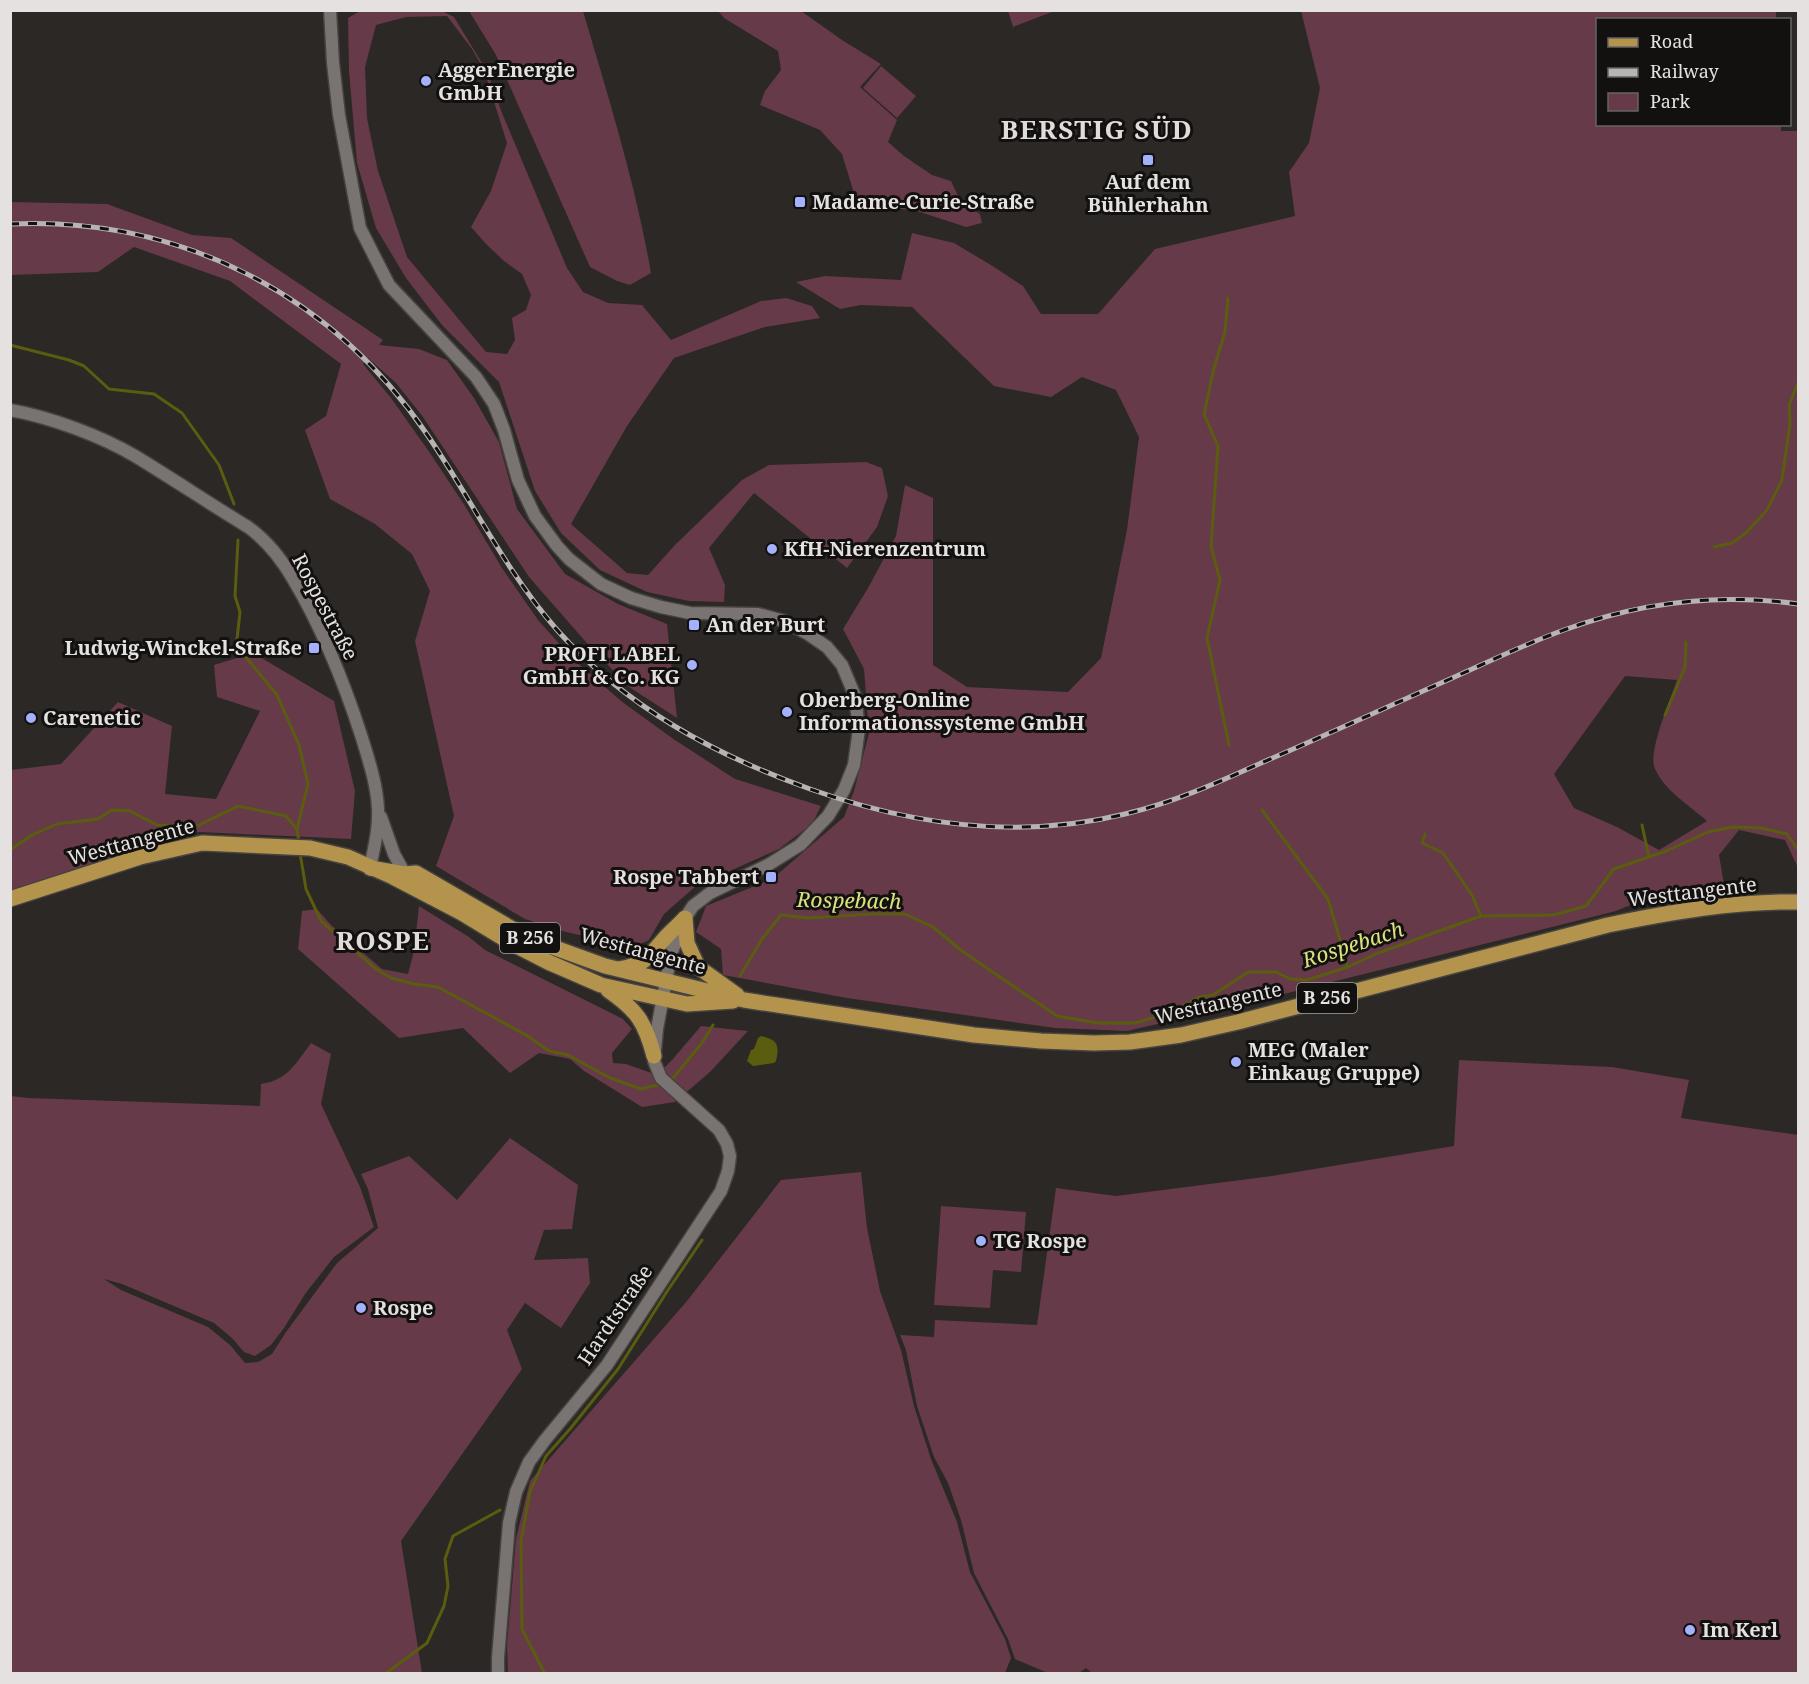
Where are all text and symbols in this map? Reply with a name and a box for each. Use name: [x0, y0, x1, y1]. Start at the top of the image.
legend: [1596, 18, 1791, 126]
text: Road: [1650, 29, 1693, 53]
place label: AggerEnergie GmbH: [438, 56, 575, 106]
text: Railway: [1650, 59, 1720, 83]
marker: AggerEnergie GmbH: [419, 74, 433, 88]
text: Park: [1650, 89, 1690, 113]
district label: BERSTIG SÜD: [1001, 111, 1193, 147]
marker: Auf dem Bühlerhahn: [1141, 153, 1155, 167]
place label: Auf dem Bühlerhahn: [1087, 168, 1209, 218]
place label: Madame-Curie-Straße: [812, 188, 1035, 215]
marker: Madame-Curie-Straße: [793, 195, 807, 209]
place label: KfH-Nierenzentrum: [784, 535, 986, 562]
marker: KfH-Nierenzentrum: [765, 542, 779, 556]
street label: Rospestraße: [286, 549, 365, 665]
place label: An der Burt: [706, 611, 825, 638]
marker: An der Burt: [687, 618, 701, 632]
place label: Ludwig-Winckel-Straße: [64, 634, 302, 661]
place label: PROFI LABEL GmbH & Co. KG: [523, 640, 680, 690]
marker: Ludwig-Winckel-Straße: [307, 641, 321, 655]
marker: PROFI LABEL GmbH & Co. KG: [685, 658, 699, 672]
place label: Oberberg-Online Informationssysteme GmbH: [799, 686, 1085, 736]
place label: Carenetic: [43, 704, 141, 731]
marker: Oberberg-Online Informationssysteme GmbH: [780, 705, 794, 719]
marker: Carenetic: [24, 711, 38, 725]
street label: Westtangente: [65, 812, 197, 871]
place label: Rospe Tabbert: [613, 863, 759, 890]
marker: Rospe Tabbert: [764, 870, 778, 884]
street label: Westtangente: [1626, 870, 1758, 913]
water label: Rospebach: [795, 885, 902, 915]
water label: Rospebach: [1297, 914, 1407, 974]
street label: Westtangente: [577, 921, 709, 980]
district label: ROSPE: [336, 922, 430, 958]
road number: B 256: [500, 923, 560, 953]
street label: Westtangente: [1152, 975, 1284, 1030]
road number: B 256: [1297, 983, 1357, 1013]
place label: MEG (Maler Einkaug Gruppe): [1248, 1036, 1420, 1086]
marker: MEG (Maler Einkaug Gruppe): [1229, 1055, 1243, 1069]
place label: TG Rospe: [993, 1227, 1087, 1254]
marker: TG Rospe: [974, 1234, 988, 1248]
street label: Hardtstraße: [571, 1259, 658, 1370]
place label: Rospe: [373, 1294, 433, 1321]
marker: Rospe: [354, 1301, 368, 1315]
place label: Im Kerl: [1702, 1616, 1778, 1643]
marker: Im Kerl: [1683, 1623, 1697, 1637]

